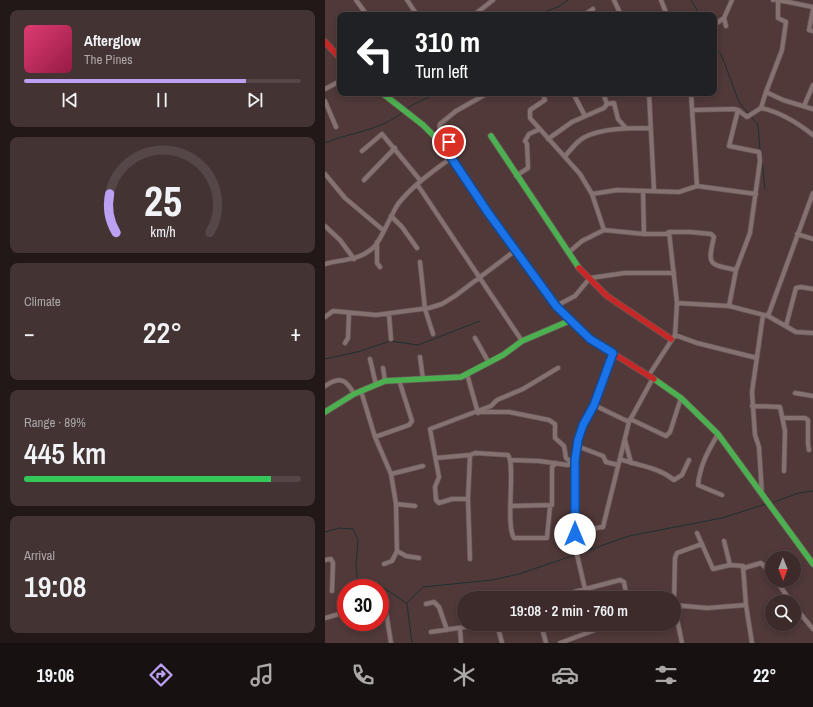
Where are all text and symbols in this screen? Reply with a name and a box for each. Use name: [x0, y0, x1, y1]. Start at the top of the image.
text: 310 m: [415, 23, 480, 61]
icon: left: [349, 28, 401, 80]
text: Afterglow: [84, 30, 141, 51]
text: The Pines: [84, 51, 133, 68]
text: Turn left: [415, 59, 468, 84]
icon: previous: [59, 89, 81, 111]
icon: pause: [151, 89, 173, 111]
icon: next: [244, 89, 266, 111]
pin: [432, 125, 466, 159]
icon: arrive: [438, 131, 460, 153]
text: 25: [144, 173, 181, 229]
text: km/h: [150, 221, 175, 240]
text: Climate: [24, 293, 61, 310]
text: 22°: [143, 312, 182, 352]
text: −: [24, 318, 35, 348]
text: +: [290, 318, 301, 348]
text: Range · 89%: [24, 414, 86, 431]
text: 445 km: [24, 433, 106, 473]
position arrow: [554, 513, 596, 555]
text: Arrival: [24, 547, 55, 564]
north arrow: [765, 551, 801, 587]
map controls: [765, 551, 801, 631]
text: 19:08: [24, 566, 86, 606]
speed limit sign: 30: [337, 579, 389, 631]
button: search: [765, 595, 801, 631]
text: 19:08 · 2 min · 760 m: [510, 600, 628, 621]
icon: directions: [147, 661, 175, 689]
icon: music: [248, 661, 276, 689]
icon: phone: [349, 661, 377, 689]
icon: climate: [450, 661, 478, 689]
icon: car: [551, 661, 579, 689]
icon: filters: [652, 661, 680, 689]
text: 19:06: [36, 663, 74, 688]
text: 22°: [753, 663, 777, 688]

